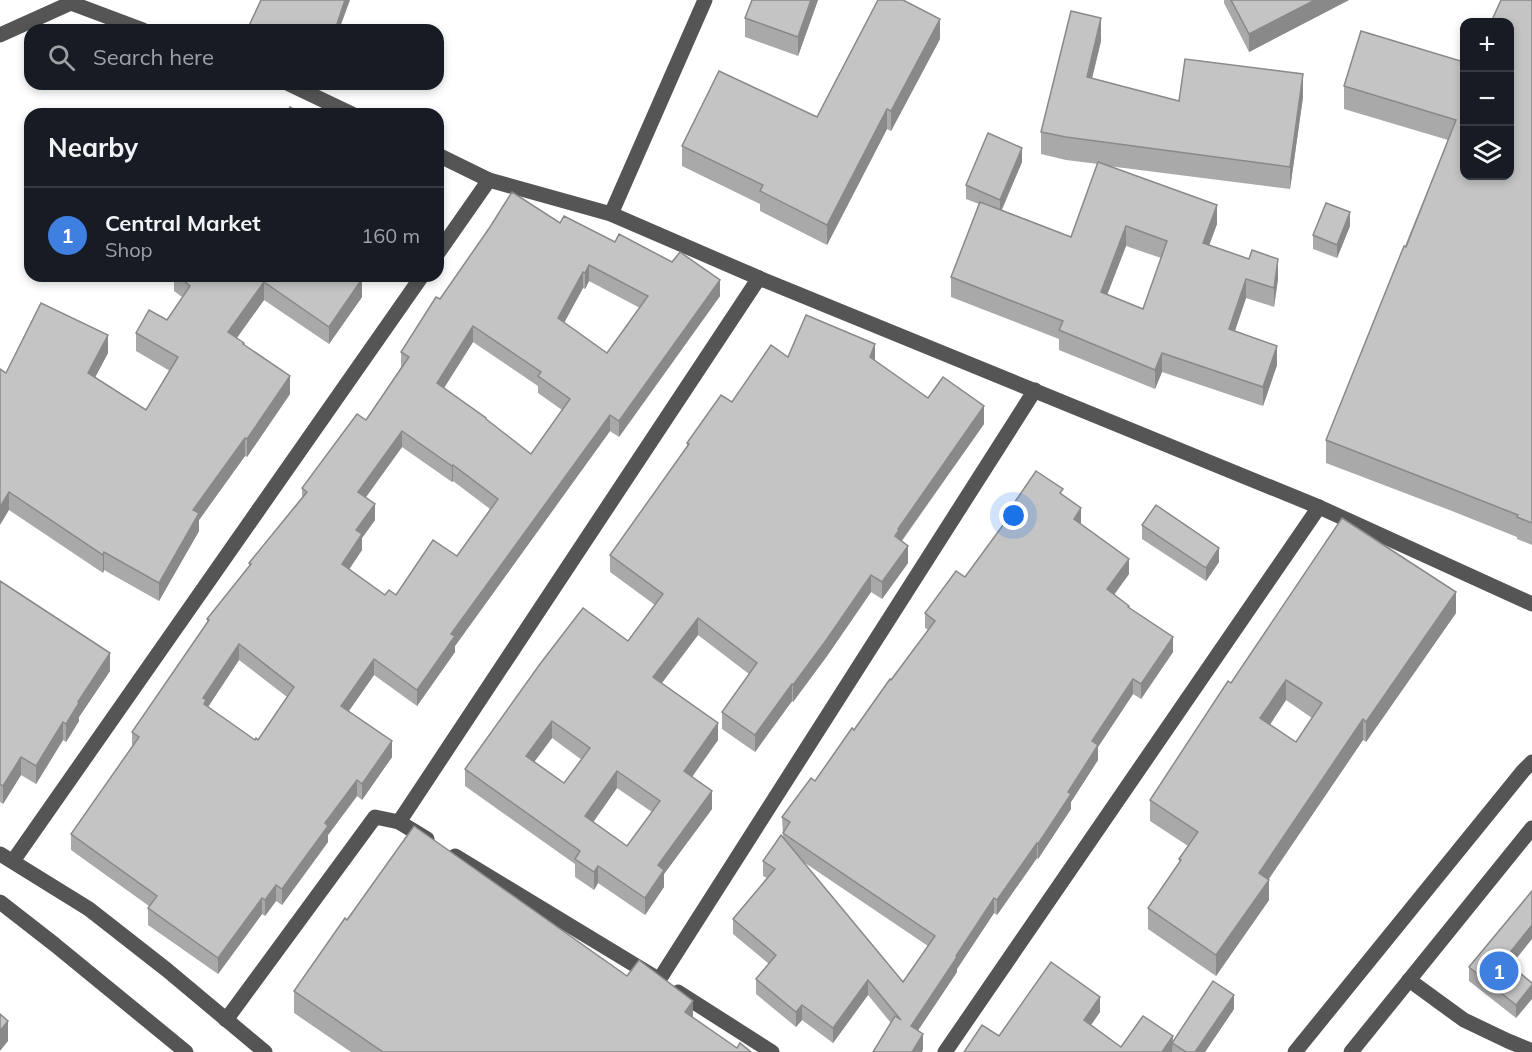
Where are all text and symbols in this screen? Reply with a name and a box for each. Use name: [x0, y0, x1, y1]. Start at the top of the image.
map controls: [1460, 18, 1514, 180]
button: +: [1460, 18, 1514, 72]
search box: [24, 24, 444, 90]
icon: search: [45, 41, 78, 74]
text: Search here: [93, 43, 214, 71]
button: −: [1460, 72, 1514, 126]
button: layers: [1460, 126, 1514, 180]
text: Nearby: [48, 131, 138, 164]
text: Central Market: [105, 209, 261, 237]
text: 1: [62, 223, 74, 248]
text: 160 m: [361, 223, 420, 248]
text: Shop: [105, 237, 153, 262]
your location: [999, 501, 1028, 530]
pin: 1: [1480, 948, 1518, 994]

